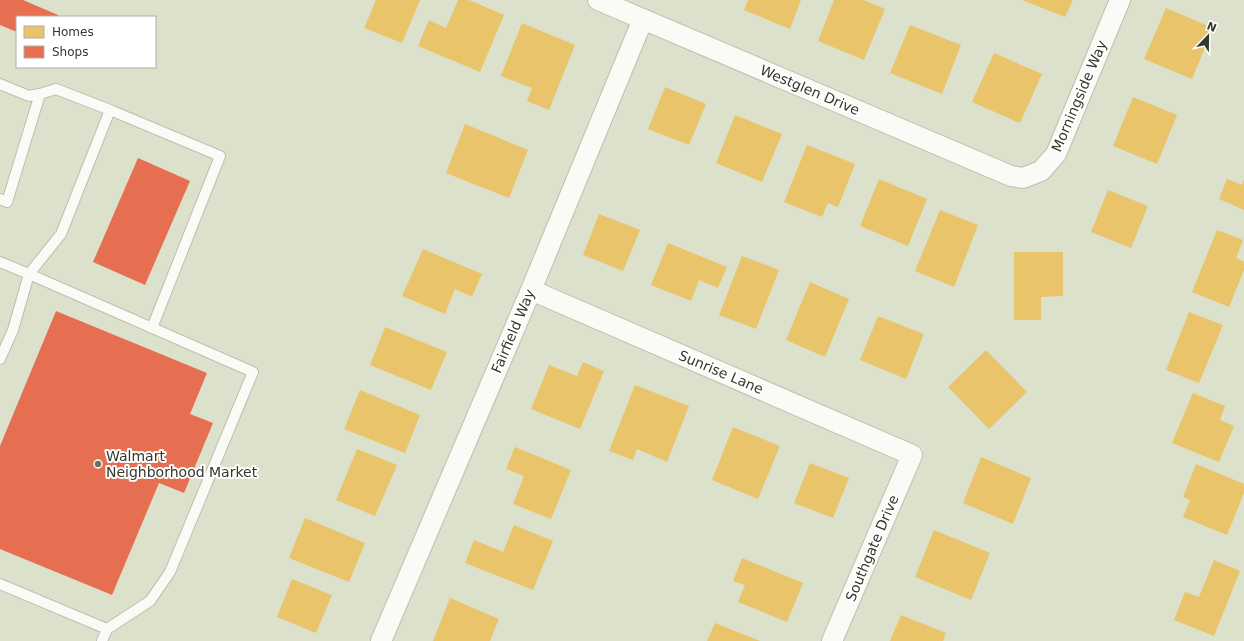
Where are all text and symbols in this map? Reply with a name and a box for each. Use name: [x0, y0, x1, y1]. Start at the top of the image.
legend: [16, 16, 156, 68]
north arrow: [1188, 16, 1228, 56]
text: N: [1205, 19, 1218, 35]
text: Homes: [52, 25, 94, 39]
street label: Morningside Way: [1048, 38, 1110, 154]
text: Shops: [52, 45, 88, 59]
street label: Westglen Drive: [758, 62, 862, 118]
street label: Fairfield Way: [488, 287, 538, 375]
street label: Sunrise Lane: [676, 347, 766, 397]
place label: Walmart Neighborhood Market: [106, 448, 258, 480]
marker: Walmart Neighborhood Market: [93, 459, 103, 469]
street label: Southgate Drive: [842, 492, 902, 604]

